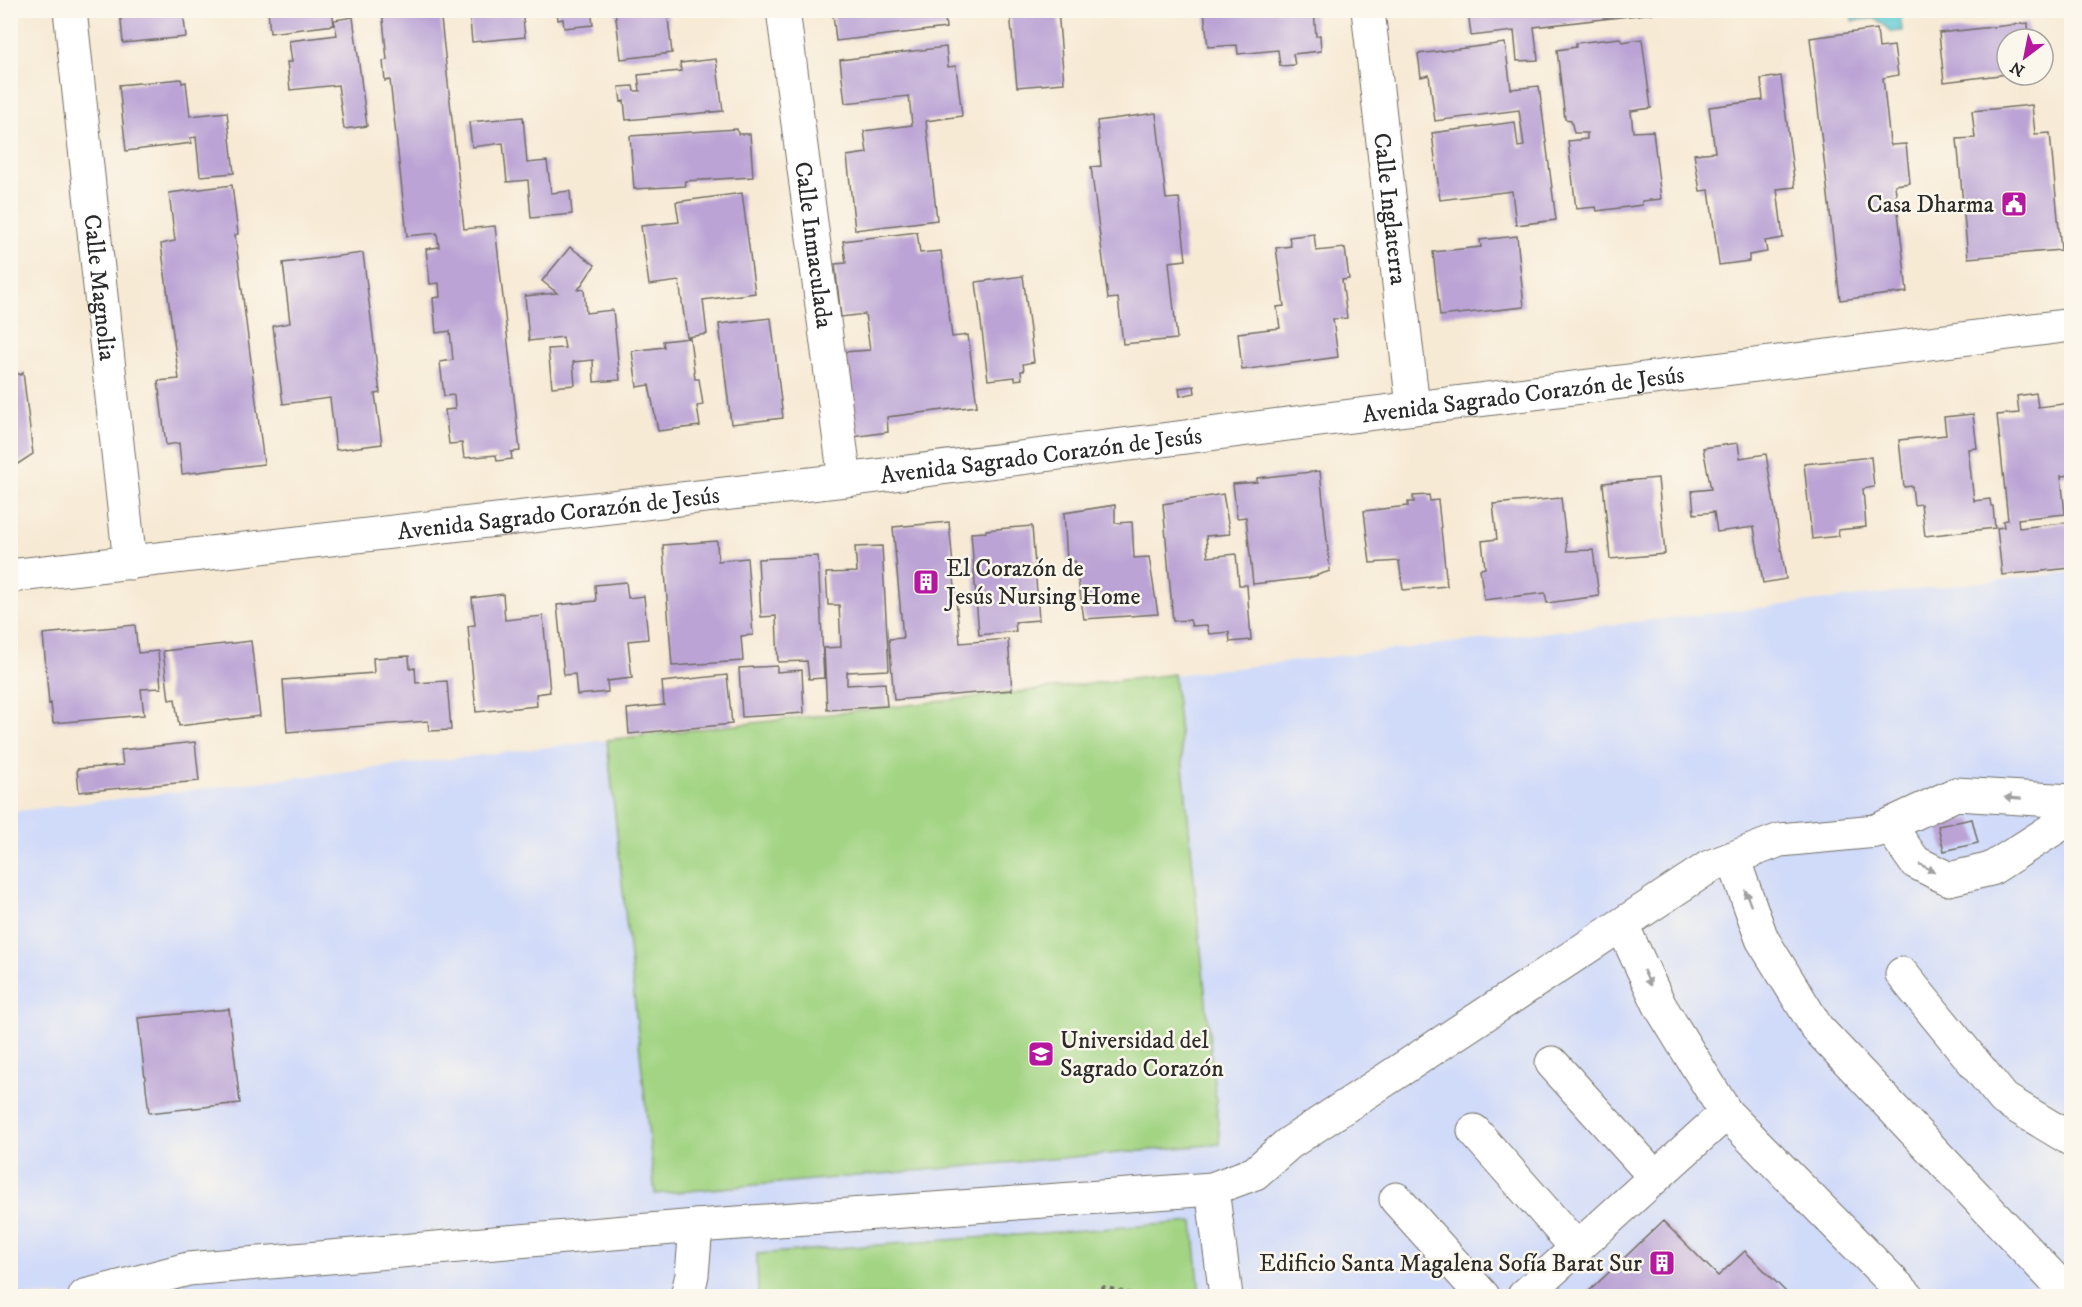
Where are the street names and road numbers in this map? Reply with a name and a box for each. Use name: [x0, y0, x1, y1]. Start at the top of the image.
street label: Calle Inglaterra: [1366, 131, 1413, 287]
street label: Calle Inmaculada: [787, 160, 839, 331]
street label: Calle Magnolia: [76, 213, 122, 363]
street label: Avenida Sagrado Corazón de Jesús: [1361, 360, 1686, 431]
street label: Avenida Sagrado Corazón de Jesús: [878, 421, 1204, 491]
street label: Avenida Sagrado Corazón de Jesús: [396, 481, 721, 547]

